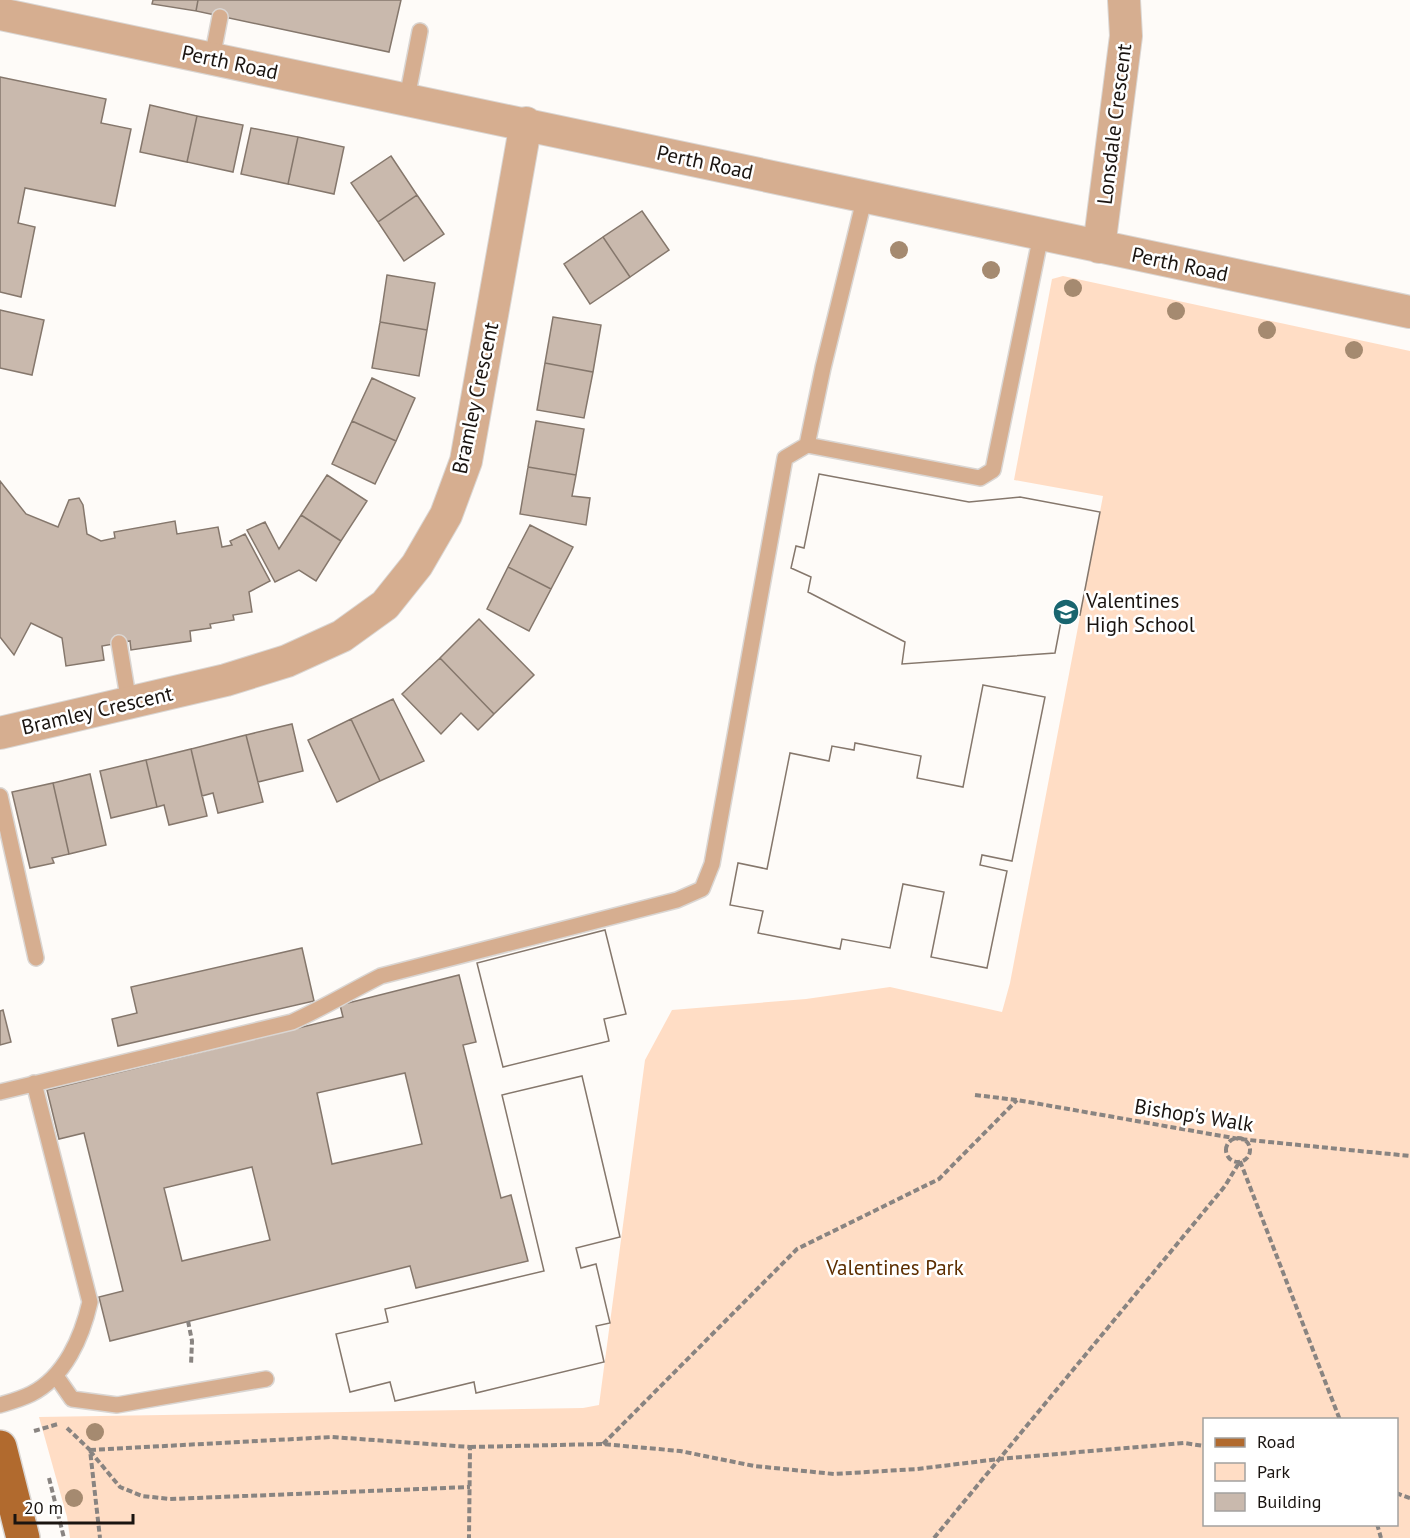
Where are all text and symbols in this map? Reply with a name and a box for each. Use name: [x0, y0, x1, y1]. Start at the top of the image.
street label: Perth Road: [179, 39, 281, 85]
street label: Lonsdale Crescent: [1091, 42, 1137, 206]
street label: Perth Road: [654, 139, 756, 185]
street label: Perth Road: [1129, 241, 1231, 287]
street label: Bramley Crescent: [446, 320, 504, 476]
place label: Valentines High School: [1085, 587, 1195, 638]
school or university icon: Valentines High School: [1051, 597, 1081, 627]
street label: Bramley Crescent: [19, 679, 175, 741]
street label: Bishop's Walk: [1133, 1092, 1255, 1138]
park label: Valentines Park: [825, 1254, 964, 1281]
legend: [1203, 1418, 1398, 1526]
text: Road: [1257, 1430, 1295, 1453]
text: Park: [1257, 1460, 1290, 1483]
scale bar: [15, 1487, 134, 1525]
text: Building: [1257, 1490, 1321, 1513]
text: 20 m: [24, 1496, 63, 1519]

